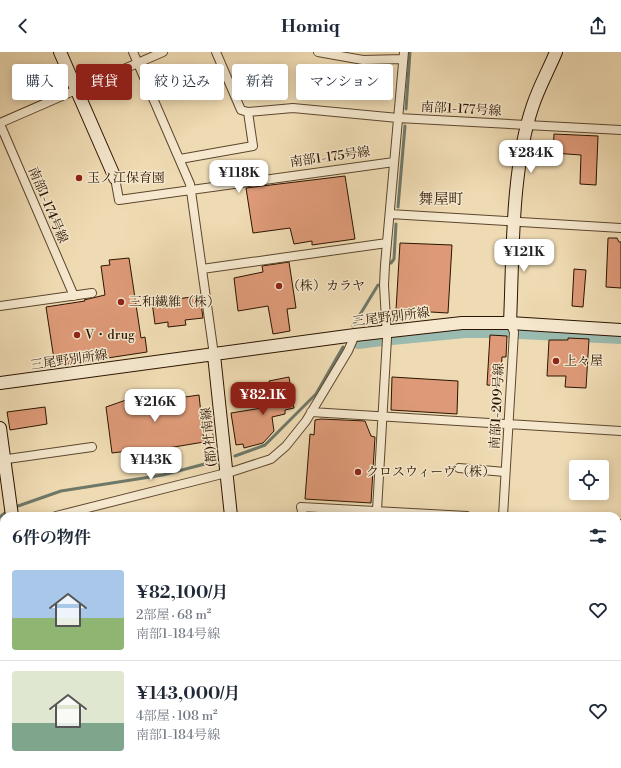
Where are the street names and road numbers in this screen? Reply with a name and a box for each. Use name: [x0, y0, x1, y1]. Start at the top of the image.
street label: 南部1-177号線: [420, 99, 502, 119]
street label: 南部1-175号線: [289, 143, 371, 171]
street label: 南部1-174号線: [25, 164, 71, 246]
street label: 三尾野別所線: [351, 304, 431, 330]
street label: 三尾野別所線: [29, 347, 109, 373]
street label: 南部1-209号線: [487, 362, 507, 450]
street label: (都)社南線: [198, 406, 220, 468]

